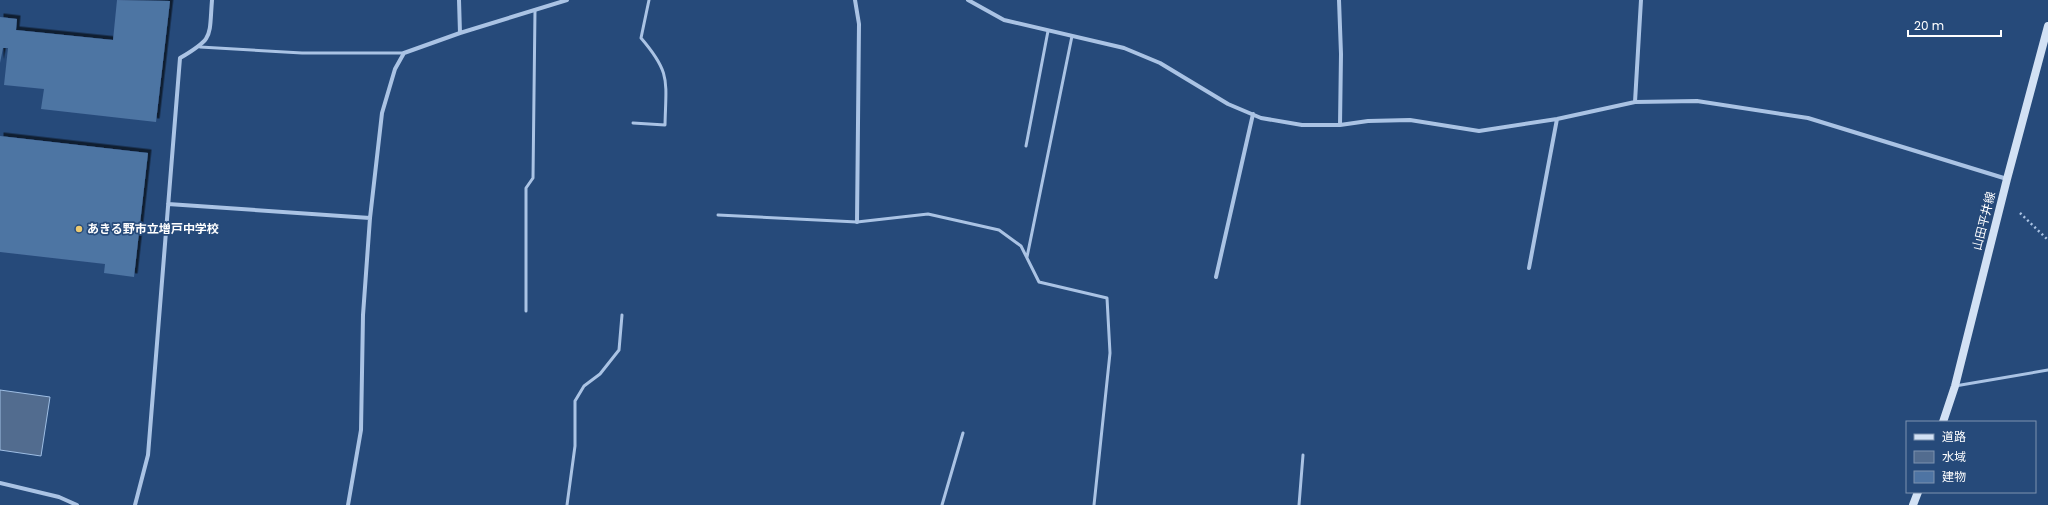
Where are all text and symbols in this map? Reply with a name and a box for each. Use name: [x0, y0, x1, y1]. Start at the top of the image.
scale bar: [1908, 12, 2001, 38]
text: 20 m: [1914, 17, 1944, 34]
street label: 山田平井線: [1968, 190, 1999, 252]
place label: あきる野市立増戸中学校: [87, 220, 219, 237]
marker: あきる野市立増戸中学校: [74, 224, 84, 234]
legend: [1906, 421, 2036, 493]
text: 道路: [1942, 428, 1966, 445]
text: 水域: [1942, 448, 1966, 465]
text: 建物: [1942, 468, 1966, 485]

